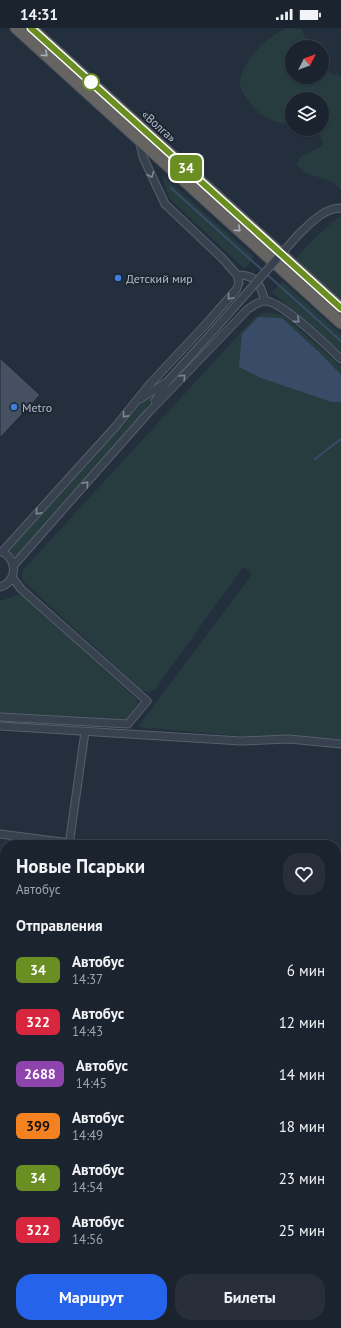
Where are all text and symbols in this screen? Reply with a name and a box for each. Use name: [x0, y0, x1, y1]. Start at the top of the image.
text: 14:31: [20, 5, 58, 24]
north arrow: [285, 40, 329, 84]
map controls: [285, 40, 329, 136]
one-way arrow: [40, 49, 48, 57]
unlabelled marker: [82, 73, 100, 91]
button: layers: [285, 92, 329, 136]
street label: «Волга»: [139, 107, 180, 146]
line badge: 34: [168, 155, 204, 181]
text: 34: [178, 159, 194, 177]
one-way arrow: [146, 171, 154, 178]
one-way arrow: [233, 224, 241, 232]
place label: Детский мир: [126, 271, 193, 286]
marker: Детский мир: [113, 273, 123, 283]
one-way arrow: [227, 292, 234, 300]
one-way arrow: [293, 316, 300, 323]
one-way arrow: [178, 374, 186, 382]
place label: Metro: [22, 400, 52, 415]
marker: Metro: [9, 402, 19, 412]
one-way arrow: [122, 410, 130, 418]
one-way arrow: [81, 481, 88, 488]
one-way arrow: [36, 507, 43, 515]
button: heart: [283, 853, 325, 895]
text: Новые Псарьки: [16, 854, 145, 878]
text: Автобус: [16, 881, 61, 898]
text: Отправления: [16, 916, 103, 935]
text: Автобус: [72, 952, 124, 971]
text: 34: [30, 961, 46, 979]
text: 6 мин: [287, 961, 325, 980]
text: 14:37: [72, 971, 103, 988]
text: Автобус: [72, 1004, 124, 1023]
text: 322: [26, 1013, 50, 1031]
text: 12 мин: [279, 1013, 325, 1032]
text: 14:43: [72, 1023, 103, 1040]
text: Автобус: [76, 1056, 128, 1075]
text: 2688: [24, 1065, 56, 1083]
text: 14 мин: [279, 1065, 325, 1084]
text: 14:45: [76, 1075, 107, 1092]
text: Автобус: [72, 1108, 124, 1127]
text: 399: [26, 1117, 50, 1135]
text: 18 мин: [279, 1117, 325, 1136]
text: 14:49: [72, 1127, 103, 1144]
text: Автобус: [72, 1160, 124, 1179]
text: 34: [30, 1169, 46, 1187]
text: 23 мин: [279, 1169, 325, 1188]
text: 14:54: [72, 1179, 103, 1196]
text: Автобус: [72, 1212, 124, 1231]
text: 322: [26, 1221, 50, 1239]
text: 25 мин: [279, 1221, 325, 1240]
text: 14:56: [72, 1231, 103, 1248]
button: Маршрут: [16, 1274, 167, 1320]
button: Билеты: [175, 1274, 325, 1320]

